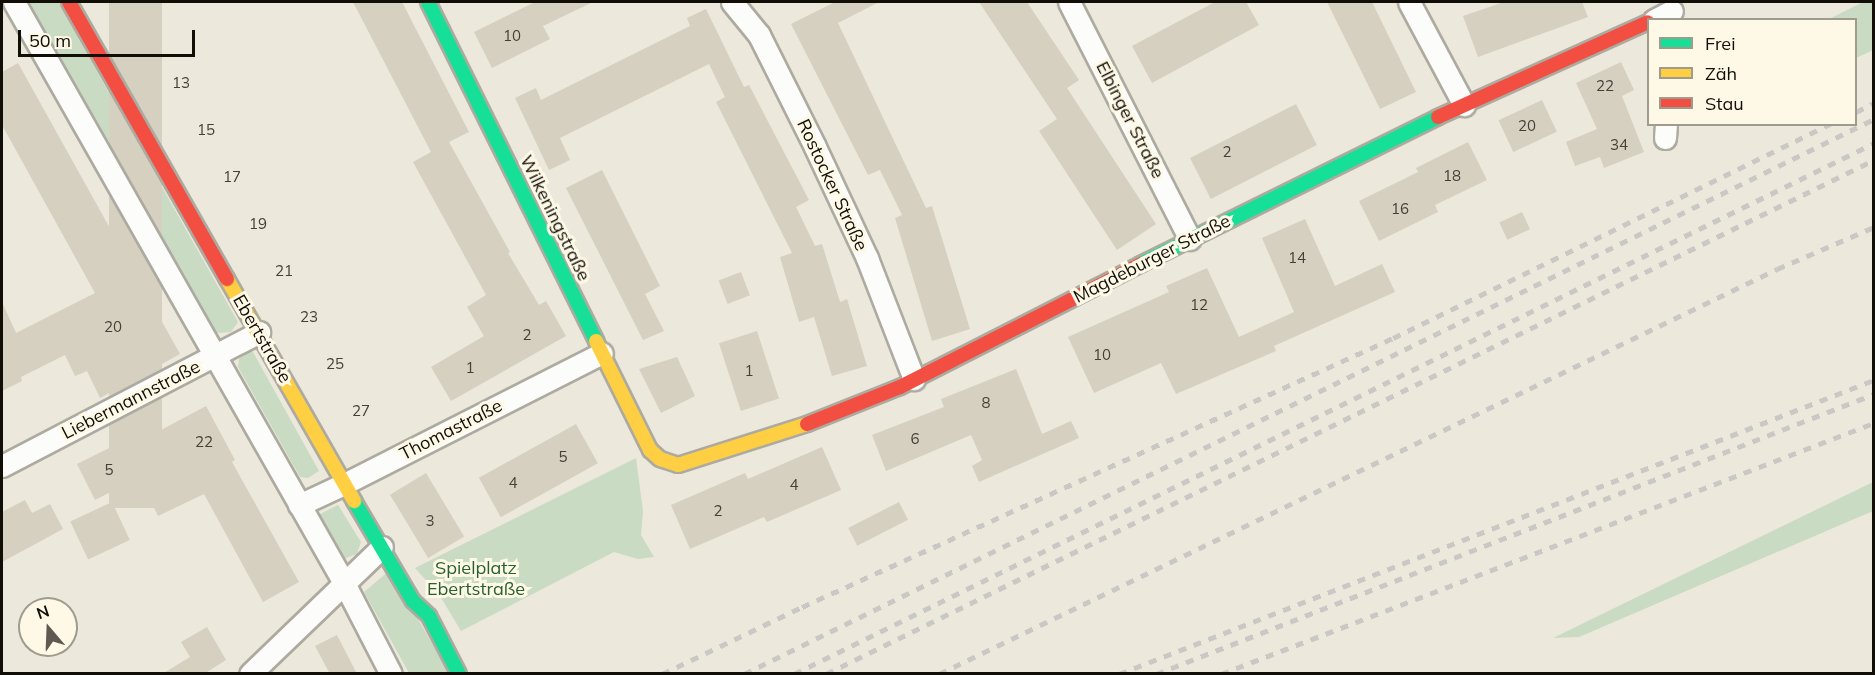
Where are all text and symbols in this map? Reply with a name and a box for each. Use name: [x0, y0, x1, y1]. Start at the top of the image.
scale bar: [21, 18, 198, 56]
legend: [1647, 18, 1857, 126]
house number: 10: [503, 27, 521, 45]
text: 50 m: [29, 29, 71, 52]
text: Frei: [1705, 32, 1735, 55]
street label: Elbinger Straße: [1091, 58, 1169, 182]
text: Zäh: [1705, 62, 1737, 85]
house number: 13: [172, 74, 190, 92]
house number: 22: [1596, 77, 1614, 95]
text: Stau: [1705, 92, 1744, 115]
street label: Rostocker Straße: [792, 116, 872, 254]
house number: 20: [1518, 117, 1536, 135]
house number: 15: [197, 121, 215, 139]
house number: 34: [1610, 136, 1628, 154]
house number: 2: [1223, 143, 1231, 161]
street label: Wilkeningstraße: [515, 152, 595, 284]
house number: 18: [1443, 167, 1461, 185]
house number: 17: [223, 168, 241, 186]
house number: 16: [1391, 200, 1409, 218]
street label: Magdeburger Straße: [1070, 210, 1234, 308]
house number: 19: [249, 215, 267, 233]
house number: 14: [1288, 249, 1306, 267]
house number: 21: [275, 262, 293, 280]
street label: Ebertstraße: [228, 291, 296, 387]
house number: 12: [1190, 296, 1208, 314]
house number: 23: [300, 308, 318, 326]
house number: 20: [104, 318, 122, 336]
house number: 2: [523, 326, 531, 344]
house number: 10: [1093, 346, 1111, 364]
house number: 25: [326, 355, 344, 373]
street label: Liebermannstraße: [58, 356, 204, 444]
house number: 1: [466, 359, 474, 377]
house number: 1: [745, 362, 753, 380]
house number: 8: [982, 394, 990, 412]
street label: Thomastraße: [396, 395, 506, 465]
house number: 27: [352, 402, 370, 420]
house number: 6: [911, 430, 919, 448]
house number: 22: [195, 433, 213, 451]
house number: 5: [559, 448, 567, 466]
house number: 5: [105, 461, 113, 479]
house number: 4: [509, 474, 517, 492]
house number: 4: [790, 476, 798, 494]
house number: 2: [714, 502, 722, 520]
house number: 3: [426, 512, 434, 530]
park label: Spielplatz Ebertstraße: [427, 558, 525, 600]
north arrow: [18, 597, 78, 657]
text: N: [34, 600, 52, 623]

